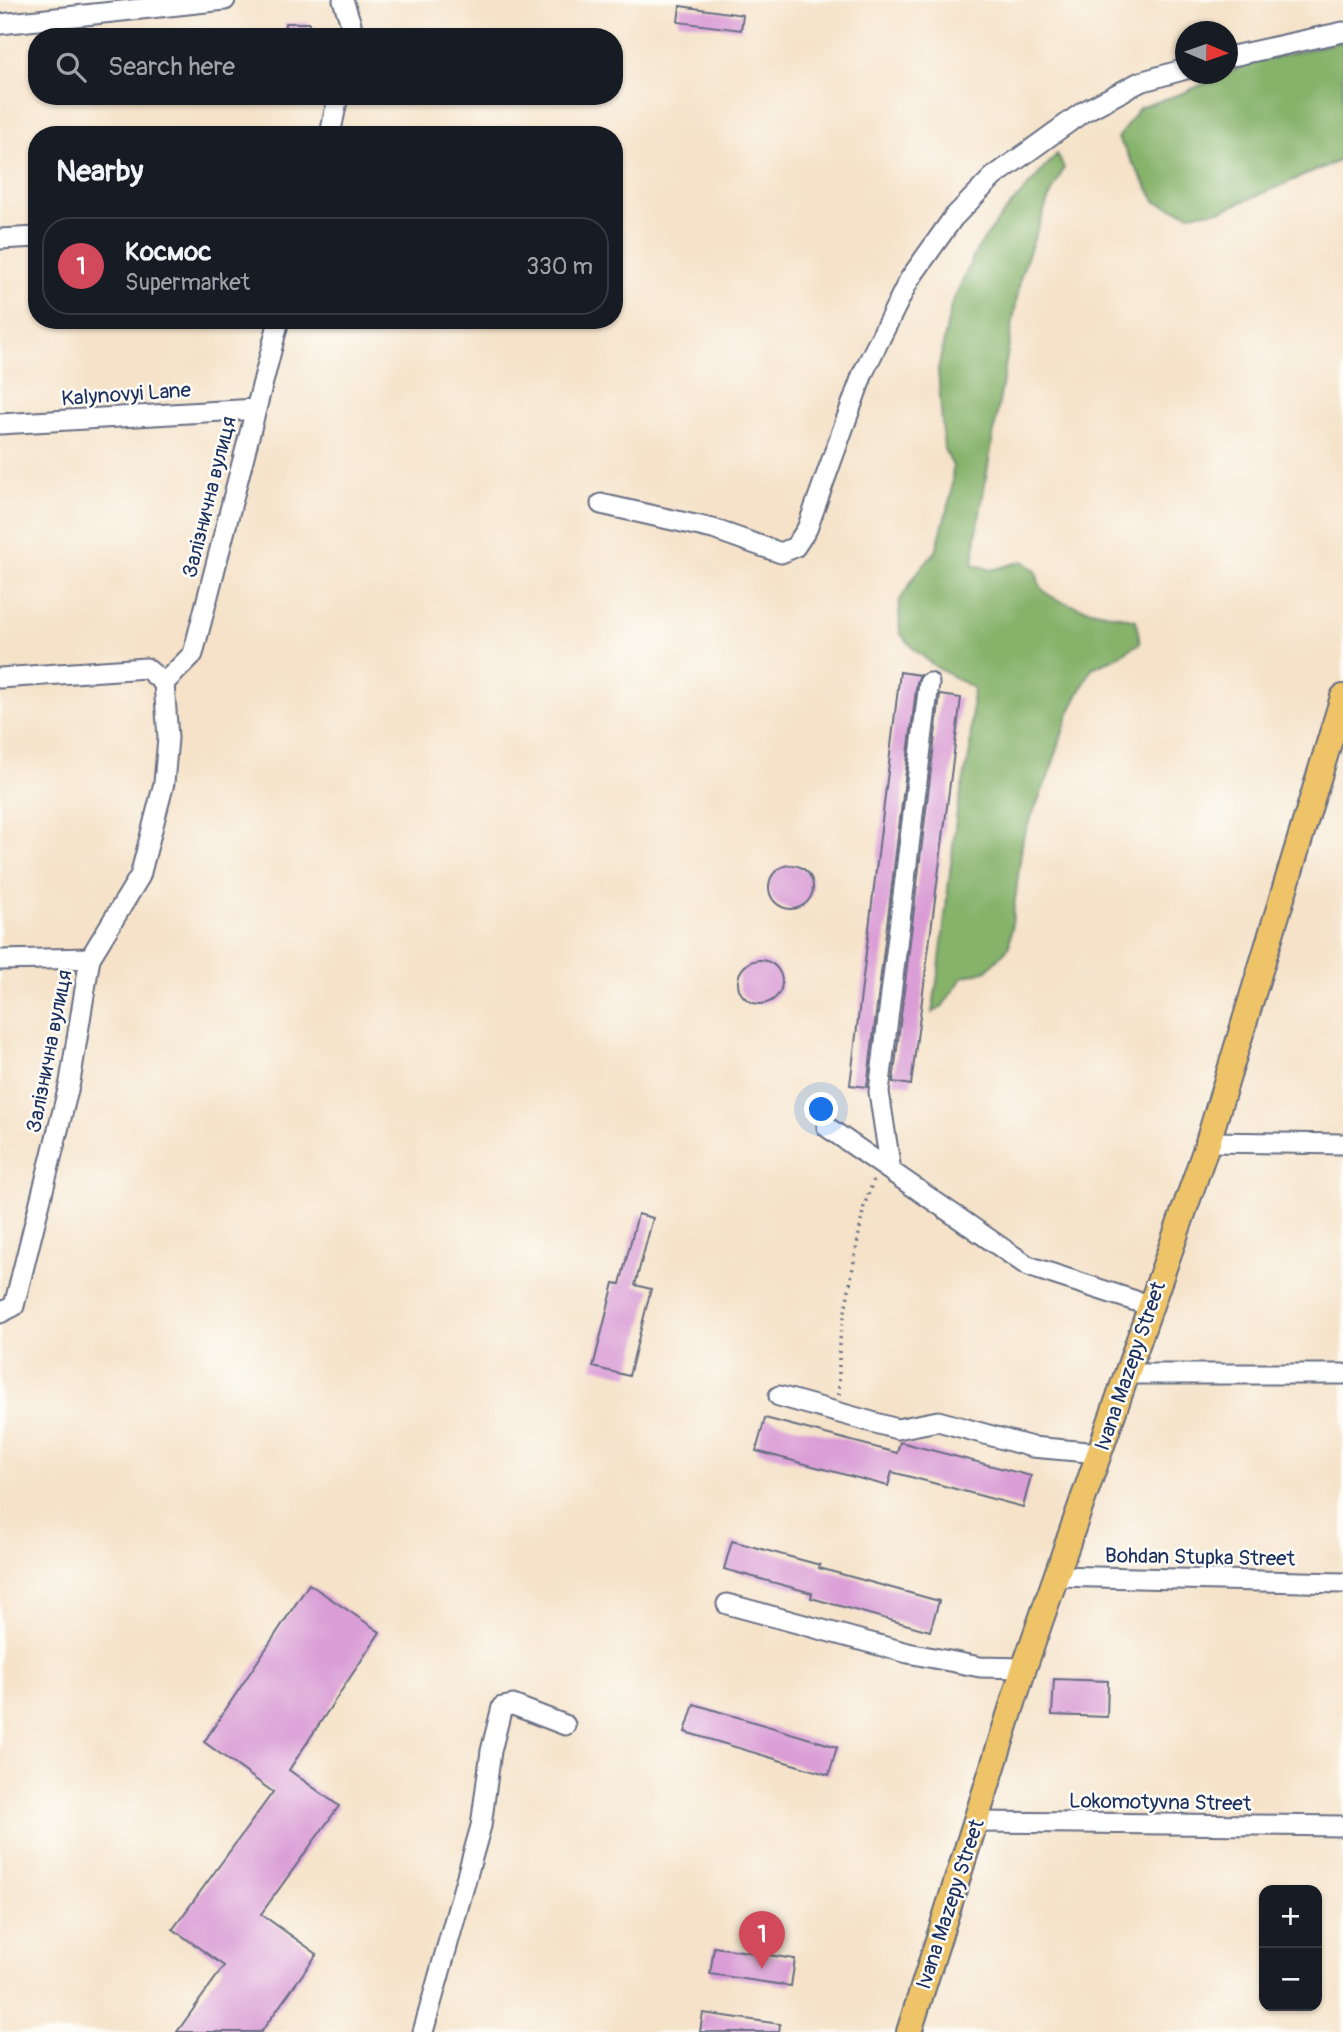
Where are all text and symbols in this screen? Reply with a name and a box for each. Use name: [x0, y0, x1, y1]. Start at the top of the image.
north arrow: [1175, 21, 1238, 84]
search box: [28, 28, 623, 105]
icon: search: [52, 48, 90, 86]
text: Search here: [108, 51, 235, 83]
text: Nearby: [56, 153, 143, 190]
text: Космос: [125, 236, 211, 268]
text: 1: [77, 252, 86, 281]
text: 330 m: [526, 252, 593, 281]
text: Supermarket: [125, 268, 250, 297]
street label: Kalynovyi Lane: [60, 376, 192, 412]
street label: Залізнична вулиця: [176, 414, 243, 581]
street label: Залізнична вулиця: [20, 967, 79, 1135]
your location: [804, 1092, 838, 1126]
street label: Ivana Mazepy Street: [1089, 1277, 1172, 1454]
street label: Bohdan Stupka Street: [1105, 1542, 1296, 1573]
street label: Lokomotyvna Street: [1069, 1787, 1252, 1818]
street label: Ivana Mazepy Street: [910, 1815, 991, 1993]
map controls: [1259, 1885, 1322, 2011]
button: +: [1259, 1885, 1322, 1948]
pin: 1: [739, 1911, 785, 1969]
button: −: [1259, 1948, 1322, 2011]

